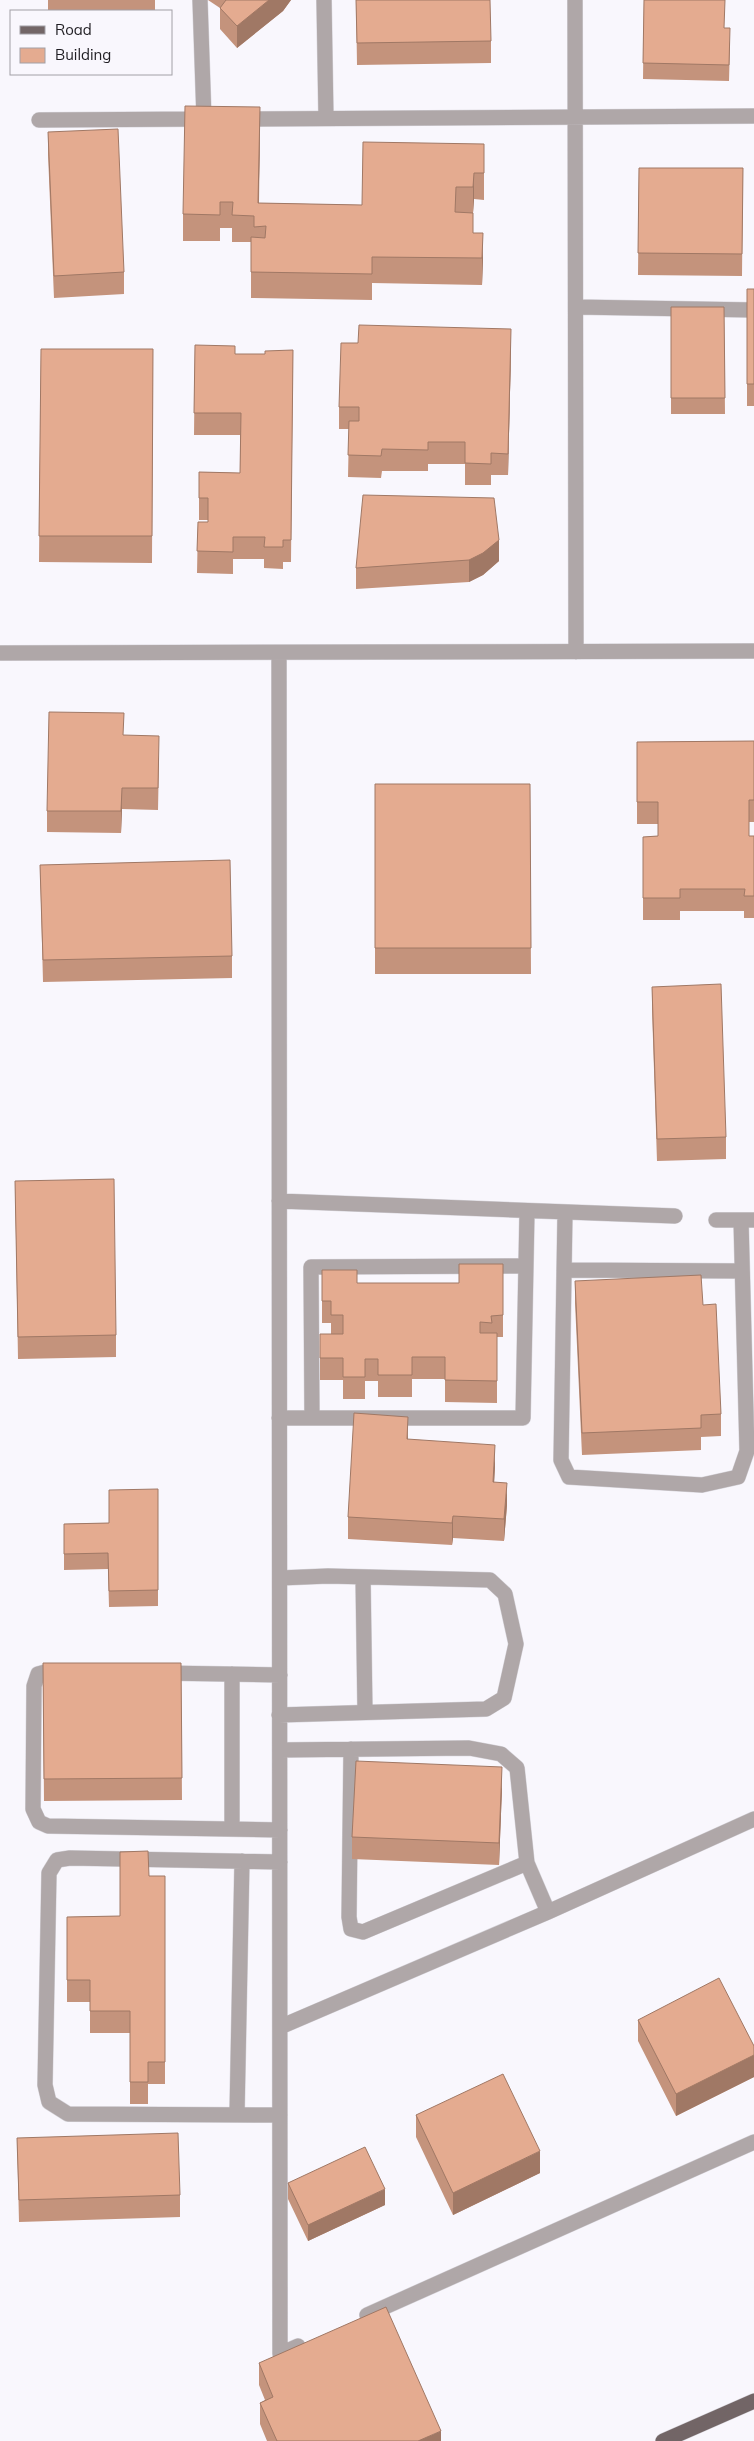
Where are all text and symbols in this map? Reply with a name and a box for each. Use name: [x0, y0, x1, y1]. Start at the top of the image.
legend: [10, 10, 172, 75]
text: Road: [55, 20, 92, 39]
text: Building: [55, 45, 111, 64]

